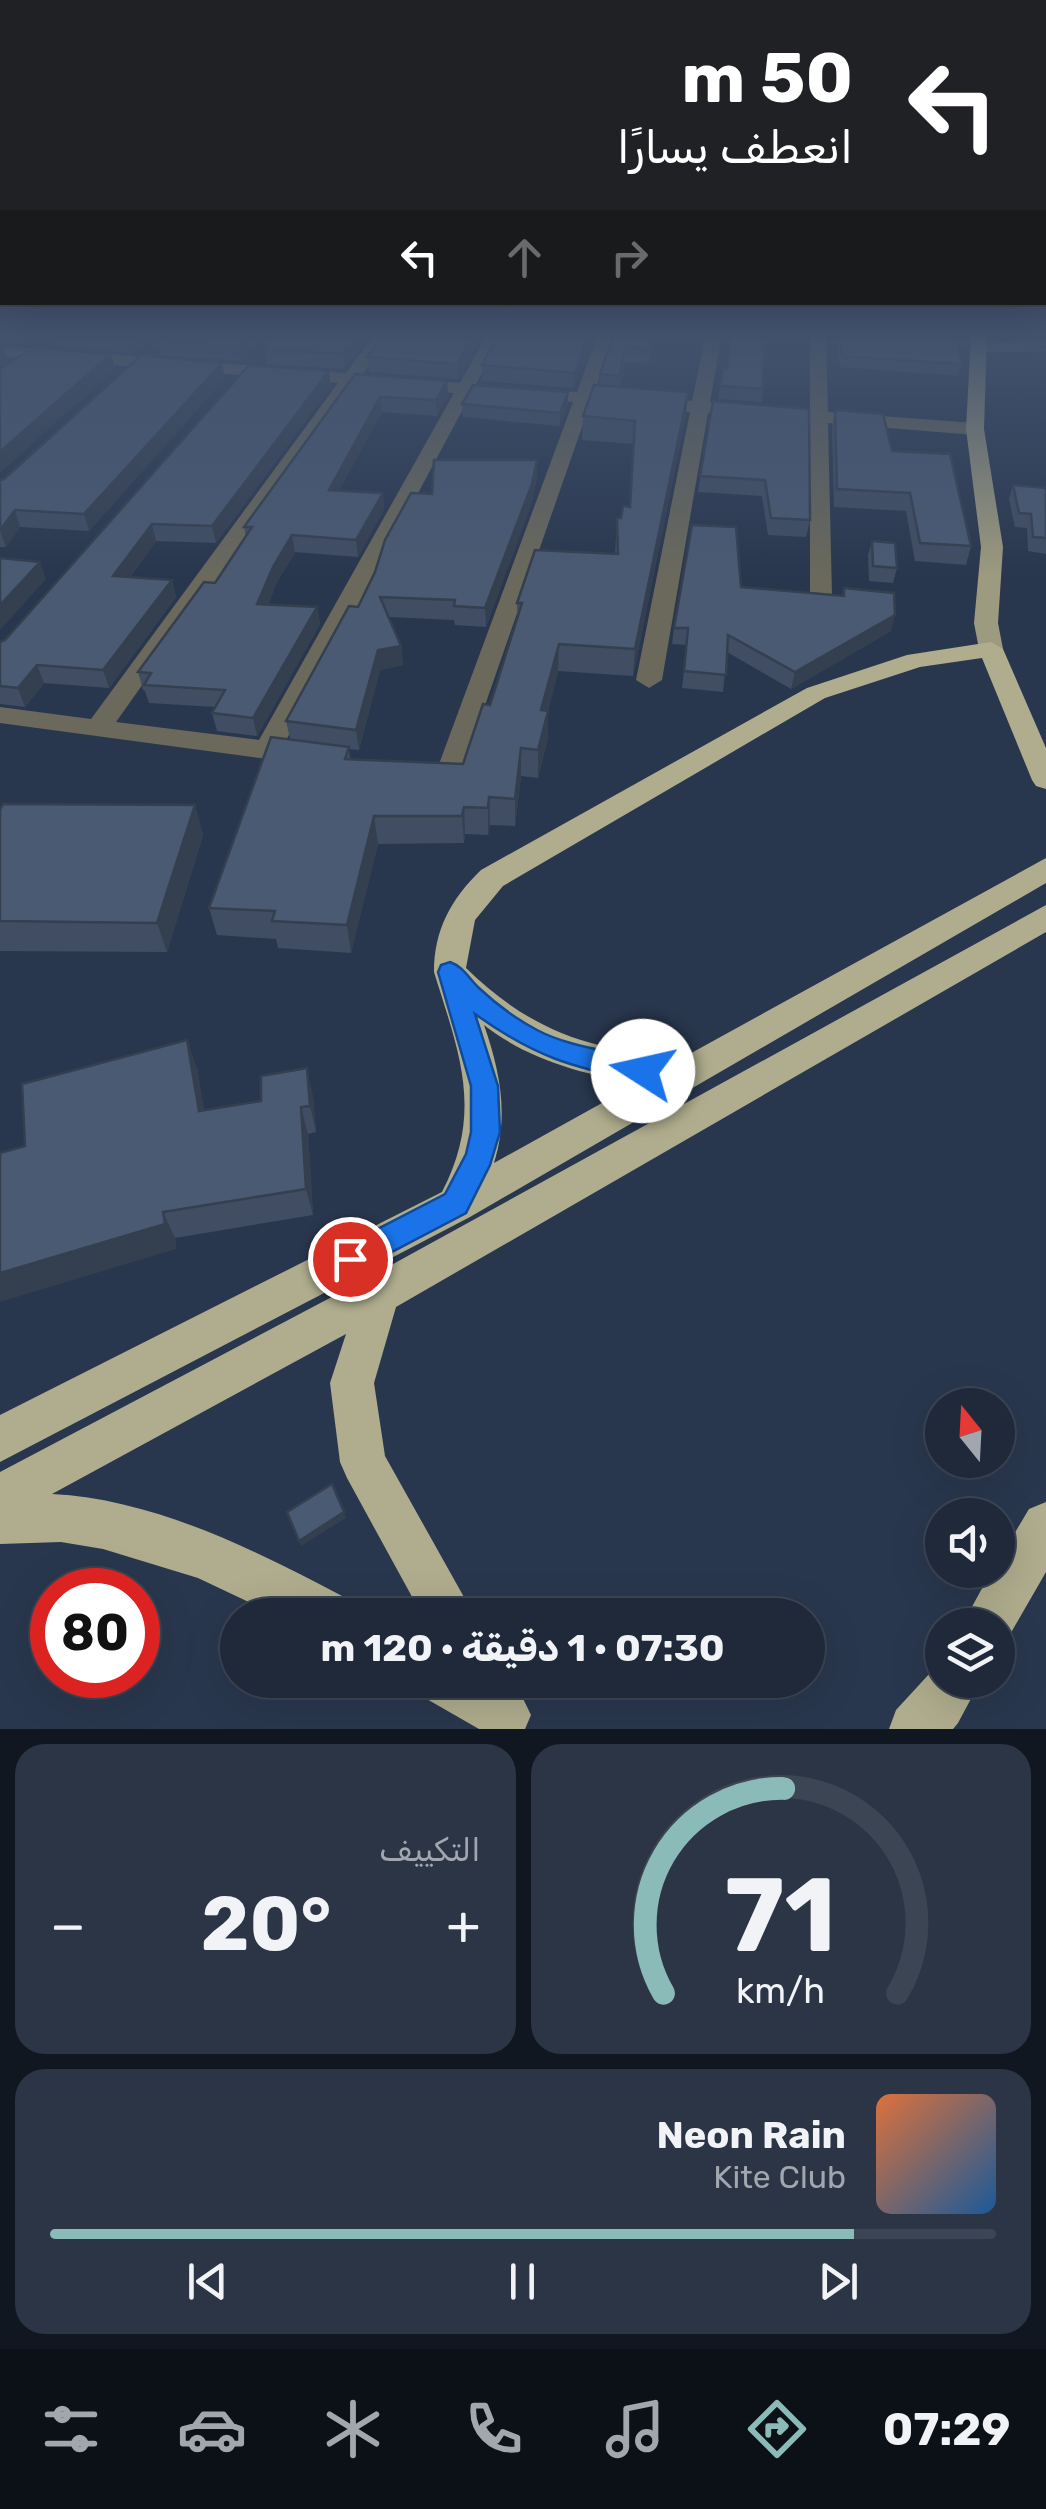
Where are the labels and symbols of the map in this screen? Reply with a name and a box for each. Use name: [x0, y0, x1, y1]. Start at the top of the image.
position arrow: [591, 1019, 695, 1123]
pin: [308, 1217, 393, 1302]
north arrow: [925, 1388, 1015, 1478]
speed limit sign: 80: [30, 1568, 160, 1698]

